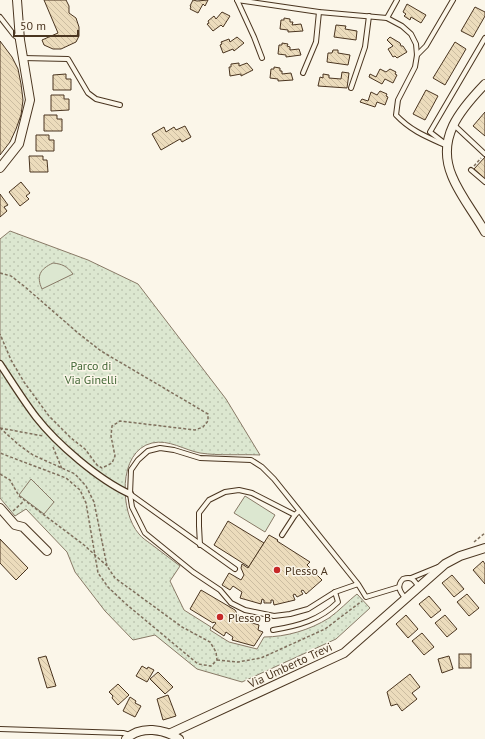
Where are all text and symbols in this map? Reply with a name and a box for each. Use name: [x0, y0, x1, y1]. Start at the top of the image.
scale bar: [14, 12, 78, 38]
text: 50 m: [20, 18, 46, 33]
park label: Parco di Via Ginelli: [64, 358, 117, 387]
place label: Plesso A: [285, 563, 328, 578]
marker: Plesso A: [272, 565, 282, 575]
place label: Plesso B: [228, 610, 271, 625]
marker: Plesso B: [215, 612, 225, 622]
street label: Via Umberto Trevi: [245, 639, 335, 692]

